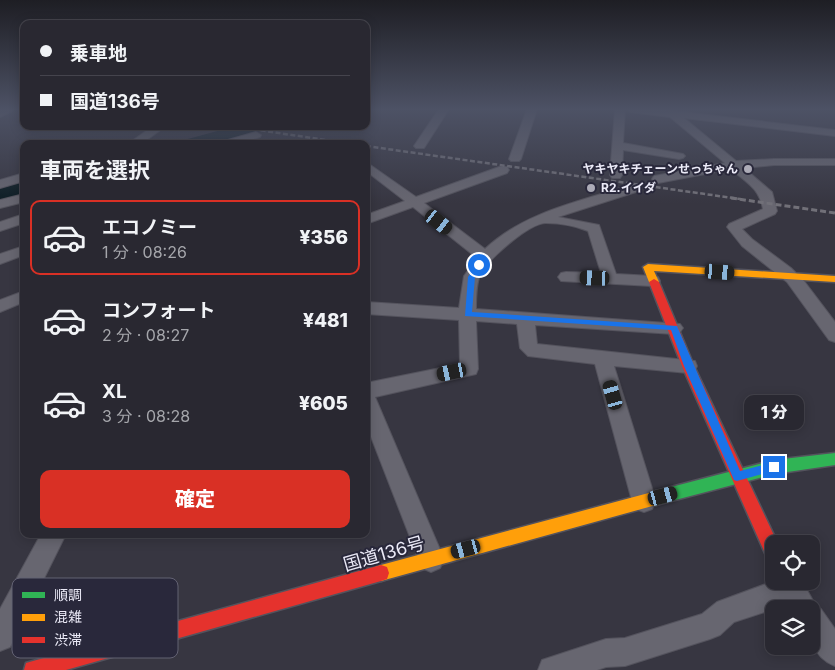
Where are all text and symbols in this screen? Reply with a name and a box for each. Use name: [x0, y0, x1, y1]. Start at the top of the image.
text: 乗車地: [70, 42, 127, 65]
text: 国道136号: [70, 90, 160, 113]
text: 車両を選択: [40, 157, 150, 183]
place label: ヤキヤキチェーンせっちゃん: [583, 161, 738, 176]
marker: ヤキヤキチェーンせっちゃん: [742, 163, 754, 175]
place label: R2.イイダ: [601, 180, 656, 195]
marker: R2.イイダ: [585, 182, 597, 194]
car: [422, 207, 455, 237]
icon: car: [42, 215, 87, 260]
text: エコノミー: [102, 216, 197, 239]
text: ¥356: [300, 226, 348, 249]
text: 1 分 · 08:26: [102, 242, 187, 262]
route start: [468, 254, 490, 276]
car: [704, 263, 735, 281]
car: [579, 270, 610, 286]
icon: car: [42, 298, 87, 343]
text: コンフォート: [102, 299, 215, 322]
text: ¥481: [303, 309, 348, 332]
text: 2 分 · 08:27: [102, 325, 189, 345]
car: [435, 362, 468, 382]
car: [601, 379, 624, 411]
text: XL: [102, 380, 127, 403]
icon: car: [42, 381, 87, 426]
text: ¥605: [299, 392, 348, 415]
callout: 1 分: [744, 394, 804, 430]
text: 1 分: [761, 402, 787, 422]
text: 3 分 · 08:28: [102, 406, 190, 426]
route end: [763, 456, 785, 478]
button: 確定: [40, 470, 350, 528]
car: [646, 485, 679, 507]
street label: 国道136号: [341, 532, 427, 575]
map controls: [765, 535, 820, 655]
button: locate: [765, 535, 820, 590]
car: [449, 538, 482, 560]
legend: [12, 578, 178, 658]
text: 順調: [54, 586, 82, 603]
button: layers: [765, 600, 820, 655]
text: 混雑: [54, 608, 82, 625]
text: 渋滞: [54, 631, 82, 648]

